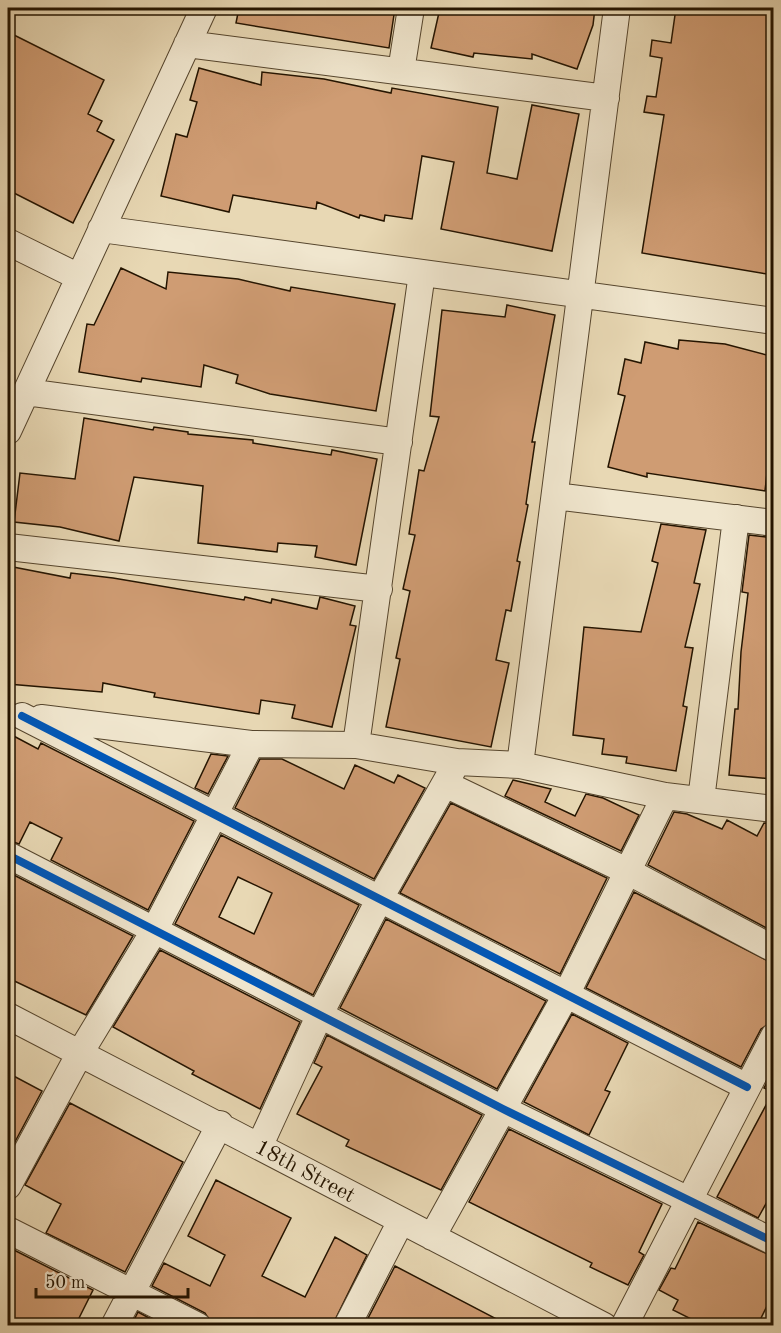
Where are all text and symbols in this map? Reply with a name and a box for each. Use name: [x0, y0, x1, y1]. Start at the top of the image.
street label: 18th Street: [251, 1136, 359, 1207]
scale bar: [36, 1261, 188, 1299]
text: 50 m: [45, 1274, 85, 1292]

